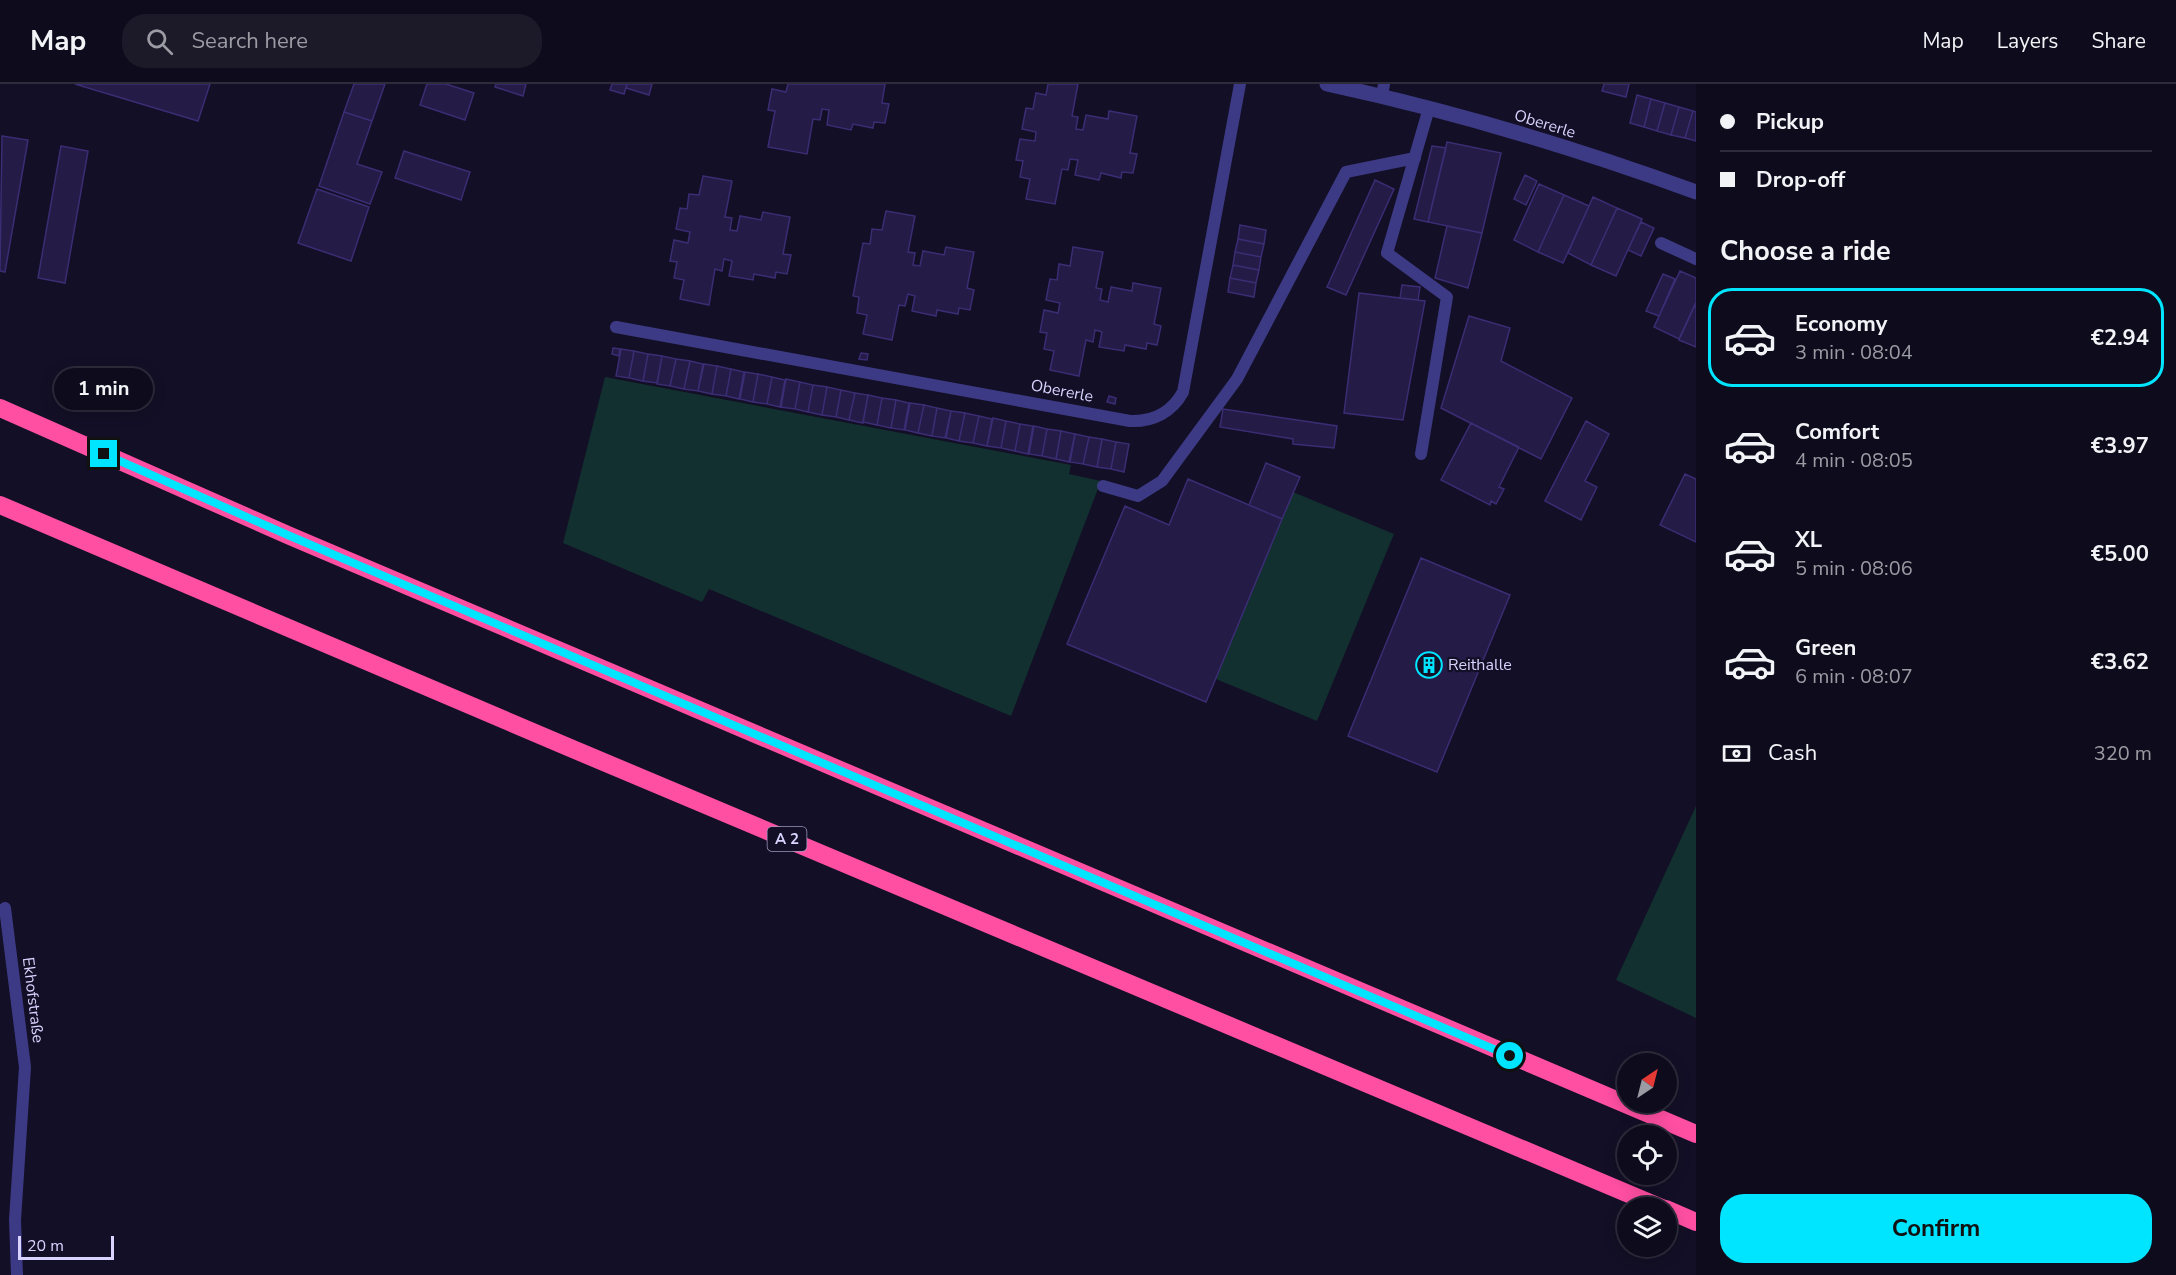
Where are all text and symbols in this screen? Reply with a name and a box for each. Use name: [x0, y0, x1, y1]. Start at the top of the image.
search box: [122, 14, 542, 68]
text: Map: [30, 22, 86, 60]
icon: search: [143, 25, 176, 58]
text: Search here: [191, 26, 308, 56]
text: Map: [1922, 27, 1964, 55]
text: Layers: [1997, 27, 2058, 55]
text: Share: [2091, 27, 2146, 55]
street label: Obererle: [1512, 104, 1578, 144]
text: Pickup: [1756, 107, 1824, 137]
text: Drop-off: [1756, 165, 1845, 195]
text: Choose a ride: [1720, 233, 1891, 270]
text: Economy: [1795, 309, 1887, 339]
icon: car: [1723, 311, 1777, 365]
text: €2.94: [2091, 323, 2149, 353]
text: 3 min · 08:04: [1795, 339, 1913, 366]
callout: 1 min: [54, 367, 154, 409]
street label: Obererle: [1029, 374, 1095, 408]
text: 1 min: [78, 375, 129, 402]
text: Comfort: [1795, 417, 1879, 447]
icon: car: [1723, 419, 1777, 473]
text: €3.97: [2091, 431, 2149, 461]
route end: [90, 440, 117, 467]
text: 4 min · 08:05: [1795, 447, 1913, 474]
text: XL: [1795, 525, 1822, 555]
icon: car: [1723, 527, 1777, 581]
text: €5.00: [2091, 539, 2149, 569]
text: 5 min · 08:06: [1795, 555, 1913, 582]
text: Green: [1795, 633, 1856, 663]
icon: car: [1723, 635, 1777, 689]
text: €3.62: [2091, 647, 2149, 677]
building icon: Reithalle: [1414, 650, 1444, 680]
place label: Reithalle: [1448, 654, 1512, 676]
text: 6 min · 08:07: [1795, 663, 1913, 690]
icon: cash: [1720, 737, 1753, 770]
text: Cash: [1768, 738, 1817, 768]
text: 320 m: [2094, 740, 2152, 767]
road number: A 2: [768, 827, 806, 851]
street label: Ekhofstraße: [17, 956, 49, 1044]
route start: [1496, 1042, 1523, 1069]
north arrow: [1617, 1053, 1677, 1113]
map controls: [1617, 1053, 1677, 1257]
button: locate: [1617, 1125, 1677, 1185]
button: Confirm: [1720, 1194, 2152, 1263]
button: layers: [1617, 1197, 1677, 1257]
scale bar: [18, 1233, 114, 1260]
text: 20 m: [27, 1235, 64, 1257]

